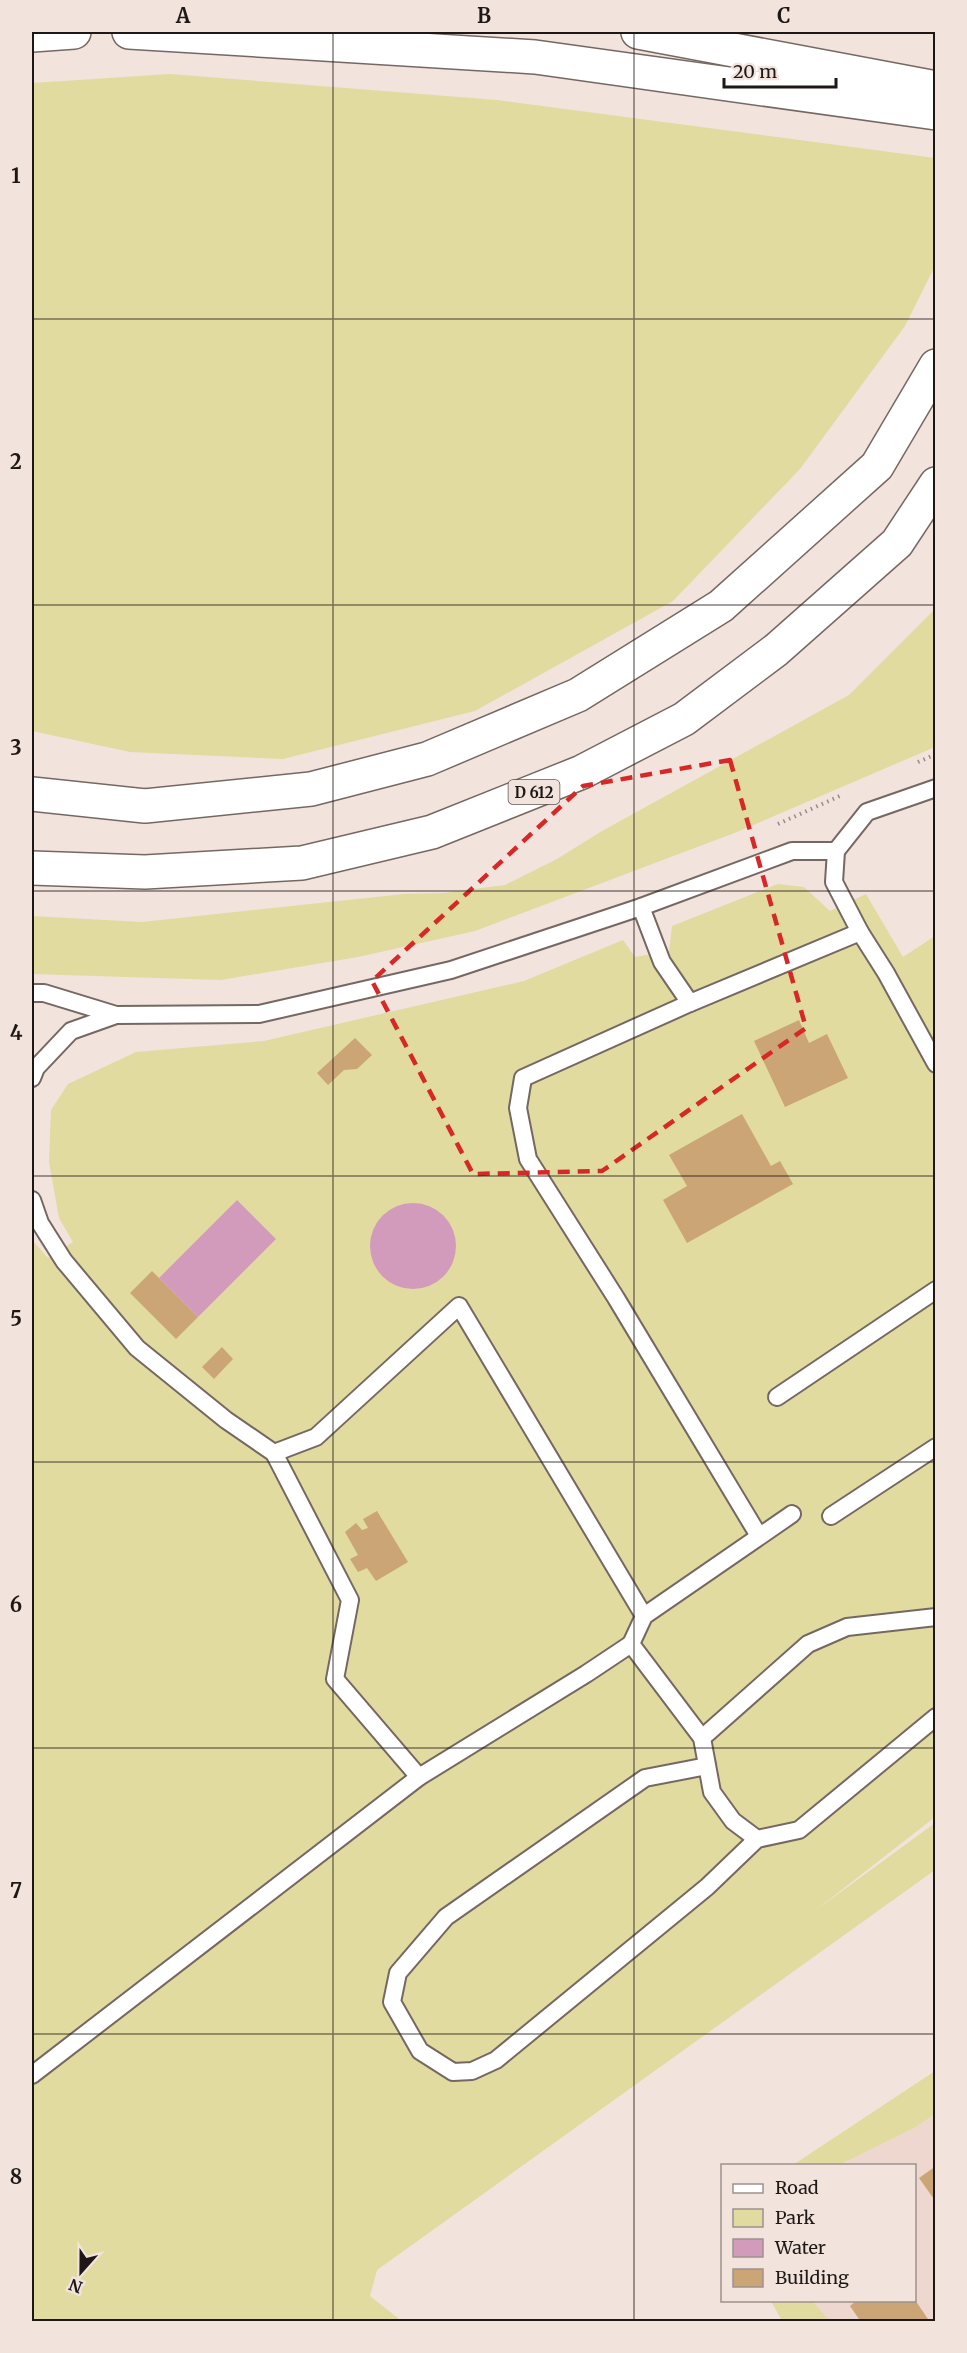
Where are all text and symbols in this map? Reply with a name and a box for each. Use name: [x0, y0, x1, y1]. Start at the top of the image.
text: A: [175, 3, 191, 28]
text: B: [477, 3, 491, 28]
text: C: [777, 3, 791, 28]
scale bar: [724, 51, 836, 89]
text: 20 m: [733, 60, 777, 83]
text: 1: [11, 163, 21, 188]
text: 2: [10, 449, 22, 474]
text: 3: [10, 735, 22, 760]
road number: D 612: [508, 780, 560, 804]
text: 4: [10, 1020, 23, 1045]
text: 5: [10, 1306, 22, 1331]
text: 6: [10, 1592, 22, 1617]
text: 7: [10, 1878, 22, 1903]
text: 8: [10, 2164, 22, 2189]
legend: [721, 2164, 916, 2302]
text: Road: [775, 2176, 819, 2199]
text: Park: [775, 2206, 816, 2229]
text: Water: [774, 2236, 826, 2259]
north arrow: [51, 2242, 111, 2302]
text: Building: [775, 2266, 849, 2289]
text: N: [66, 2274, 85, 2298]

